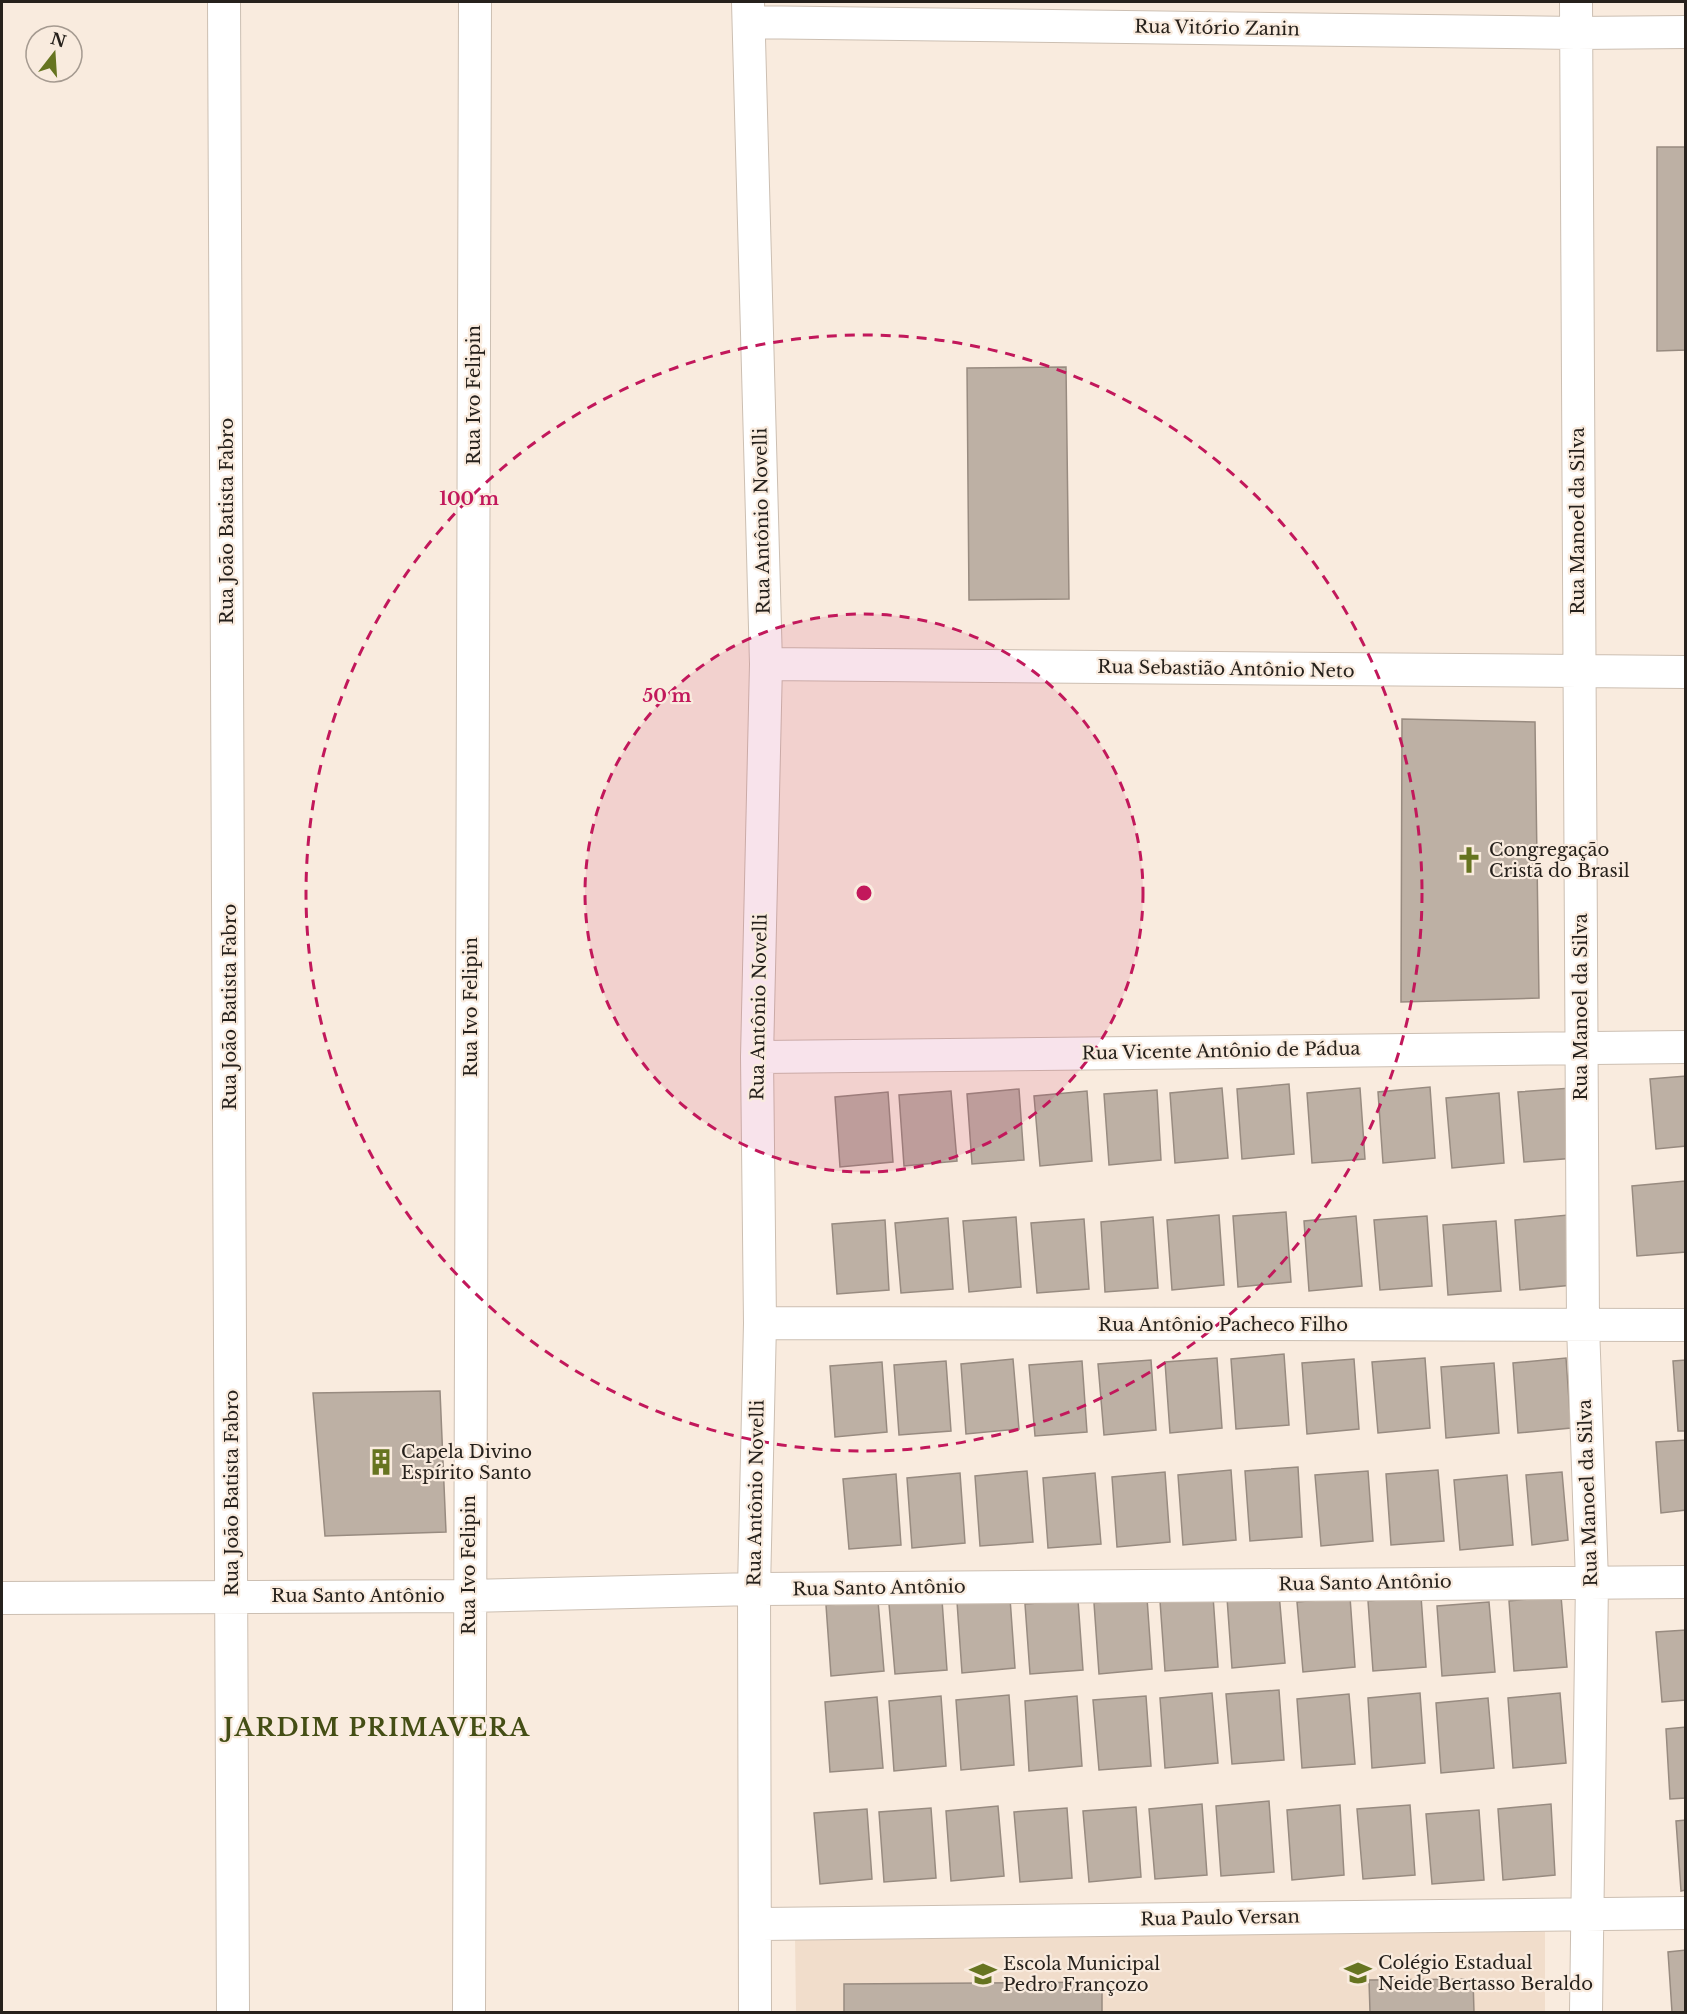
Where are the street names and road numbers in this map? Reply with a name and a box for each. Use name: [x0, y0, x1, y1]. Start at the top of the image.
street label: Rua Vitório Zanin: [1134, 16, 1300, 40]
street label: Rua Ivo Felipin: [463, 325, 485, 465]
street label: Rua João Batista Fabro: [216, 418, 238, 624]
street label: Rua Antônio Novelli: [749, 427, 775, 615]
street label: Rua Manoel da Silva: [1567, 427, 1589, 615]
street label: Rua Sebastião Antônio Neto: [1097, 656, 1355, 682]
street label: Rua João Batista Fabro: [219, 904, 241, 1110]
street label: Rua Antônio Novelli: [746, 913, 772, 1101]
street label: Rua Manoel da Silva: [1570, 913, 1592, 1101]
street label: Rua Ivo Felipin: [460, 937, 482, 1077]
street label: Rua Vicente Antônio de Pádua: [1081, 1038, 1361, 1064]
street label: Rua Antônio Pacheco Filho: [1098, 1314, 1348, 1336]
street label: Rua João Batista Fabro: [221, 1390, 243, 1596]
street label: Rua Antônio Novelli: [743, 1399, 769, 1587]
street label: Rua Manoel da Silva: [1574, 1399, 1602, 1587]
street label: Rua Ivo Felipin: [458, 1495, 480, 1635]
street label: Rua Santo Antônio: [1278, 1570, 1452, 1596]
street label: Rua Santo Antônio: [792, 1575, 966, 1601]
street label: Rua Santo Antônio: [271, 1585, 445, 1607]
street label: Rua Paulo Versan: [1140, 1906, 1300, 1930]

